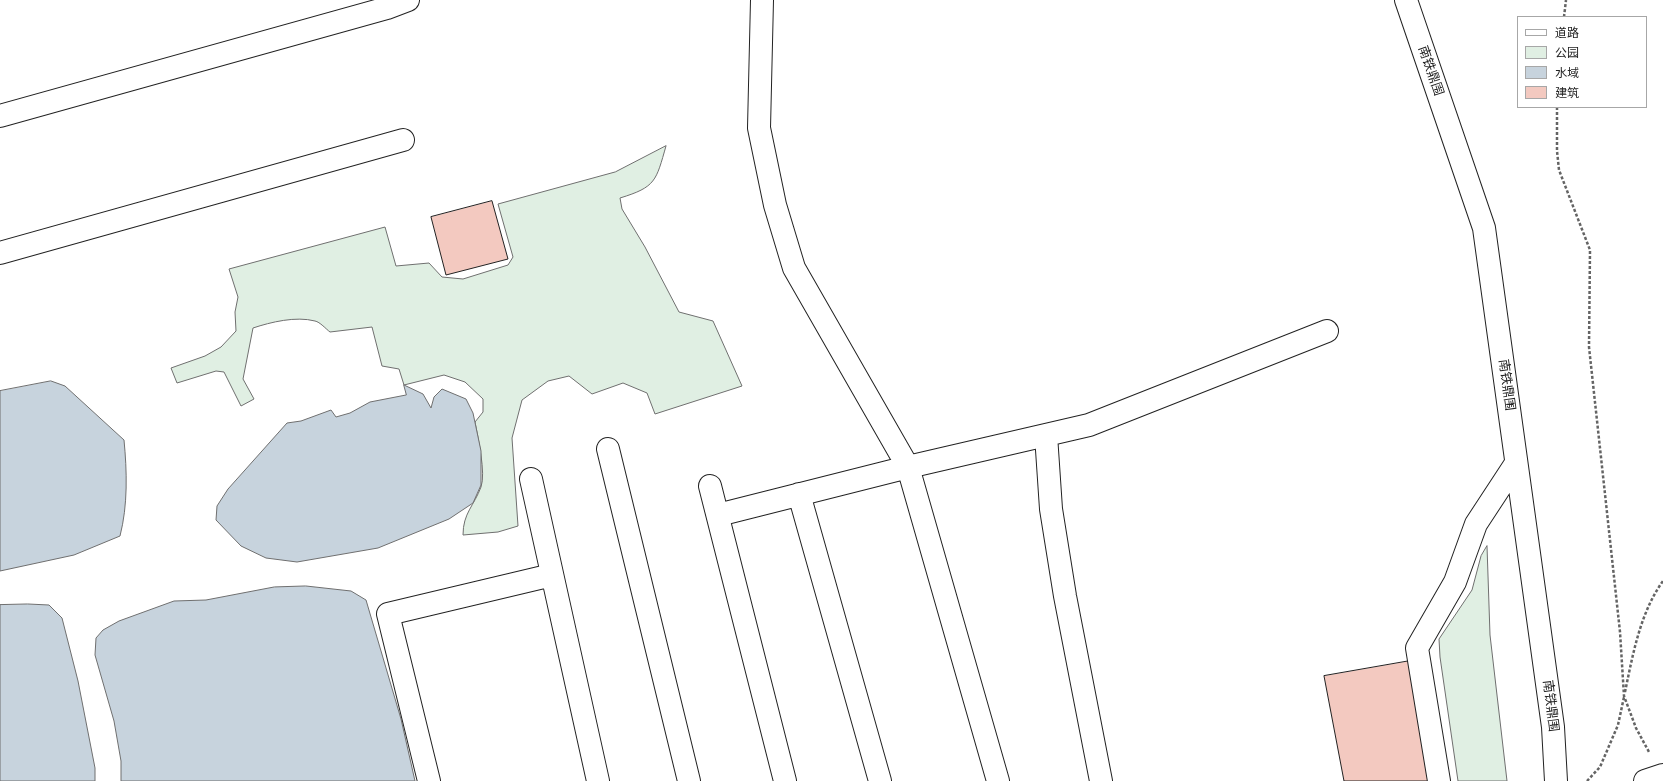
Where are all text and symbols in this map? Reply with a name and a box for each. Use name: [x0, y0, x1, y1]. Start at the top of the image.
legend: [1517, 16, 1647, 108]
text: 道路: [1555, 26, 1579, 41]
street label: 南铁鼎围: [1414, 44, 1446, 98]
text: 公园: [1555, 46, 1579, 61]
text: 水域: [1555, 66, 1579, 81]
text: 建筑: [1555, 86, 1579, 101]
street label: 南铁鼎围: [1495, 358, 1517, 412]
street label: 南铁鼎围: [1539, 679, 1561, 733]

